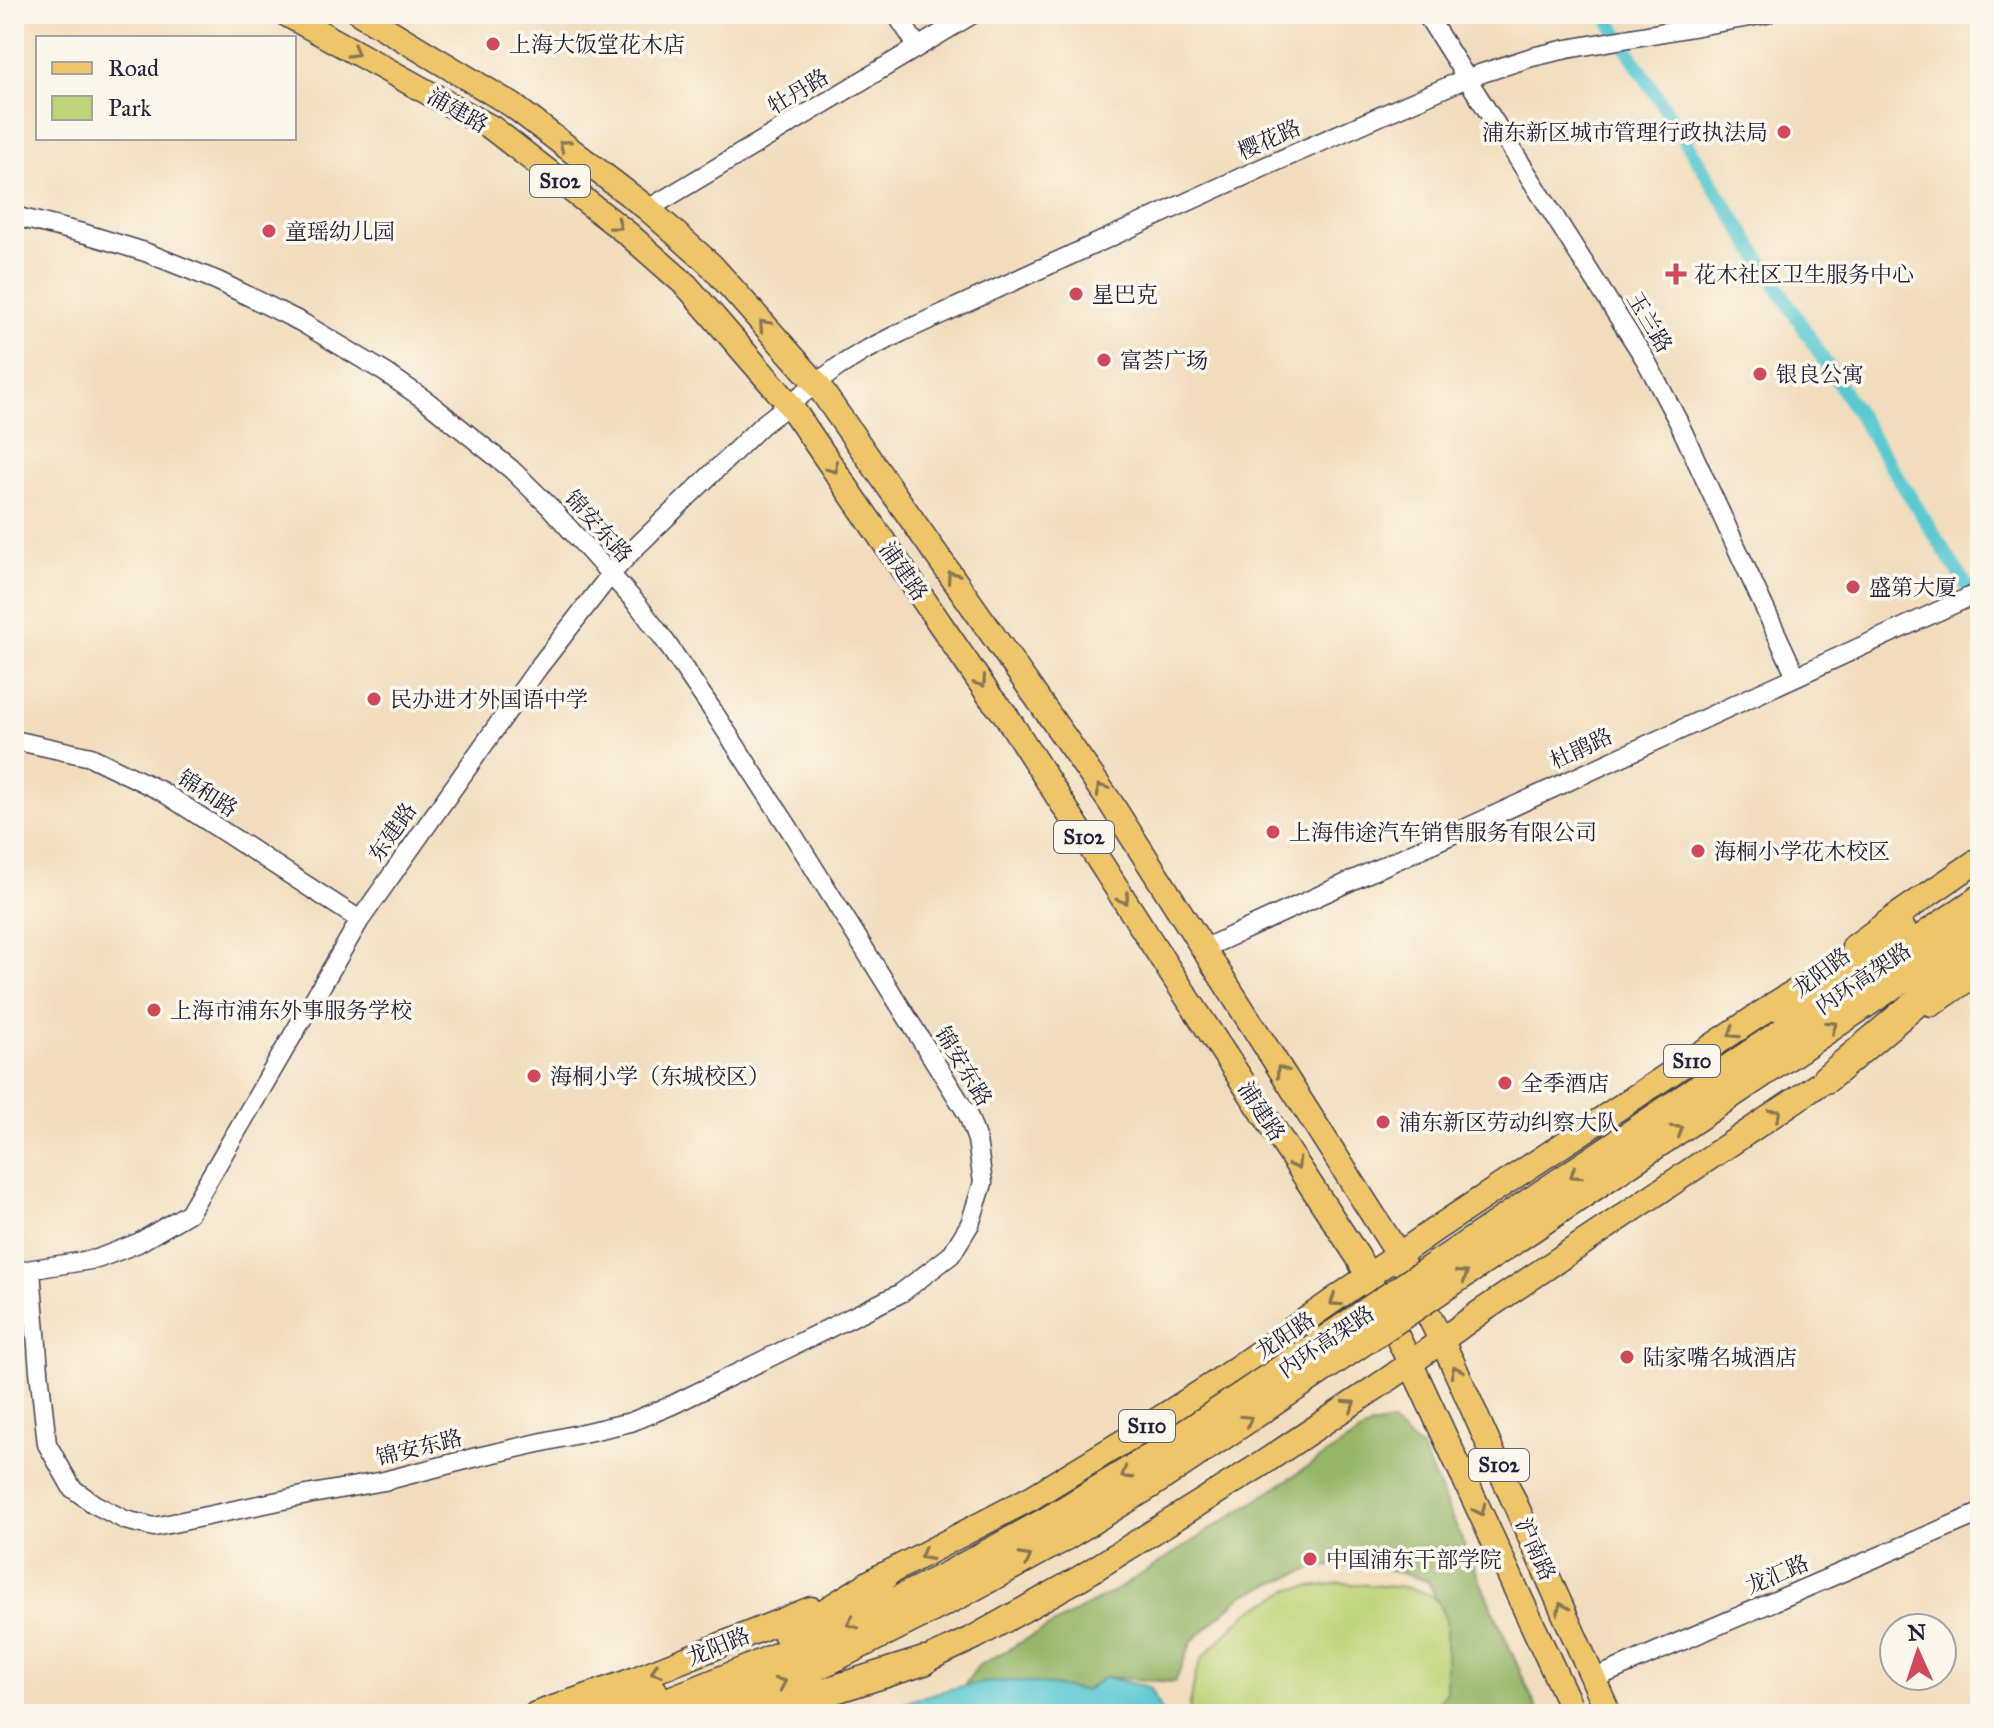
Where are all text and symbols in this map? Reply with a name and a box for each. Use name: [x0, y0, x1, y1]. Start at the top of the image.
place label: 上海大饭堂花木店: [509, 31, 685, 58]
marker: 上海大饭堂花木店: [484, 35, 502, 53]
legend: [36, 36, 296, 140]
one-way arrow: [345, 42, 360, 58]
text: Road: [108, 53, 159, 83]
street label: 牡丹路: [763, 63, 834, 120]
street label: 浦建路: [422, 82, 493, 139]
text: Park: [108, 93, 152, 123]
street label: 樱花路: [1234, 114, 1305, 165]
place label: 浦东新区城市管理行政执法局: [1482, 119, 1768, 146]
marker: 浦东新区城市管理行政执法局: [1775, 123, 1793, 141]
one-way arrow: [558, 140, 573, 154]
road number: S102: [530, 165, 590, 197]
one-way arrow: [608, 216, 623, 230]
place label: 童瑶幼儿园: [285, 218, 395, 245]
marker: 童瑶幼儿园: [260, 222, 278, 240]
place label: 花木社区卫生服务中心: [1694, 261, 1914, 288]
marker: 花木社区卫生服务中心: [1665, 263, 1687, 285]
place label: 星巴克: [1092, 281, 1158, 308]
marker: 星巴克: [1067, 285, 1085, 303]
street label: 玉兰路: [1621, 287, 1678, 358]
one-way arrow: [759, 319, 774, 334]
place label: 富荟广场: [1120, 347, 1208, 374]
marker: 富荟广场: [1095, 351, 1113, 369]
place label: 银良公寓: [1776, 361, 1864, 388]
marker: 银良公寓: [1751, 365, 1769, 383]
one-way arrow: [823, 460, 838, 474]
street label: 锦安东路: [559, 485, 638, 568]
street label: 浦建路: [874, 537, 934, 606]
one-way arrow: [947, 571, 962, 585]
place label: 盛第大厦: [1869, 574, 1957, 601]
marker: 盛第大厦: [1844, 578, 1862, 596]
one-way arrow: [971, 674, 986, 688]
place label: 民办进才外国语中学: [390, 686, 588, 713]
marker: 民办进才外国语中学: [365, 690, 383, 708]
street label: 杜鹃路: [1546, 722, 1617, 775]
street label: 锦和路: [173, 764, 243, 823]
one-way arrow: [1096, 783, 1111, 798]
street label: 东建路: [362, 798, 422, 867]
place label: 上海伟途汽车销售服务有限公司: [1289, 819, 1597, 846]
road number: S102: [1054, 821, 1114, 853]
marker: 上海伟途汽车销售服务有限公司: [1264, 823, 1282, 841]
place label: 海桐小学花木校区: [1714, 838, 1890, 865]
marker: 海桐小学花木校区: [1689, 842, 1707, 860]
one-way arrow: [1115, 890, 1130, 905]
street label: 内环高架路: [1810, 936, 1916, 1020]
street label: 龙阳路: [1787, 942, 1856, 1003]
place label: 上海市浦东外事服务学校: [170, 997, 412, 1024]
marker: 上海市浦东外事服务学校: [145, 1001, 163, 1019]
one-way arrow: [1823, 1021, 1838, 1036]
street label: 锦安东路: [929, 1022, 998, 1111]
one-way arrow: [1727, 1024, 1742, 1039]
road number: S110: [1664, 1045, 1720, 1077]
place label: 海桐小学（东城校区）: [550, 1063, 770, 1090]
one-way arrow: [1276, 1065, 1291, 1079]
marker: 海桐小学（东城校区）: [525, 1067, 543, 1085]
place label: 全季酒店: [1521, 1070, 1609, 1097]
marker: 全季酒店: [1496, 1074, 1514, 1092]
street label: 浦建路: [1232, 1076, 1291, 1146]
one-way arrow: [1767, 1108, 1781, 1123]
place label: 浦东新区劳动纠察大队: [1399, 1109, 1619, 1136]
marker: 浦东新区劳动纠察大队: [1374, 1113, 1392, 1131]
one-way arrow: [1670, 1125, 1684, 1140]
one-way arrow: [1287, 1155, 1302, 1170]
one-way arrow: [1569, 1164, 1583, 1179]
one-way arrow: [1454, 1270, 1468, 1285]
one-way arrow: [1330, 1291, 1344, 1306]
street label: 内环高架路: [1273, 1299, 1379, 1383]
street label: 龙阳路: [1250, 1306, 1320, 1365]
place label: 陆家嘴名城酒店: [1643, 1344, 1797, 1371]
marker: 陆家嘴名城酒店: [1618, 1348, 1636, 1366]
one-way arrow: [1450, 1364, 1466, 1379]
one-way arrow: [1342, 1400, 1356, 1415]
road number: S110: [1119, 1410, 1175, 1442]
one-way arrow: [1238, 1415, 1252, 1430]
street label: 锦安东路: [373, 1424, 465, 1471]
road number: S102: [1469, 1449, 1529, 1481]
one-way arrow: [1120, 1464, 1135, 1480]
one-way arrow: [1470, 1502, 1486, 1516]
street label: 沪南路: [1510, 1514, 1561, 1585]
one-way arrow: [918, 1546, 933, 1561]
place label: 中国浦东干部学院: [1326, 1546, 1502, 1573]
street label: 龙汇路: [1742, 1549, 1813, 1600]
marker: 中国浦东干部学院: [1301, 1550, 1319, 1568]
one-way arrow: [1017, 1552, 1032, 1568]
one-way arrow: [1556, 1602, 1572, 1616]
north arrow: [1878, 1612, 1958, 1692]
one-way arrow: [846, 1613, 860, 1629]
text: N: [1907, 1619, 1927, 1646]
street label: 龙阳路: [683, 1622, 754, 1671]
one-way arrow: [650, 1661, 664, 1678]
one-way arrow: [772, 1677, 787, 1693]

